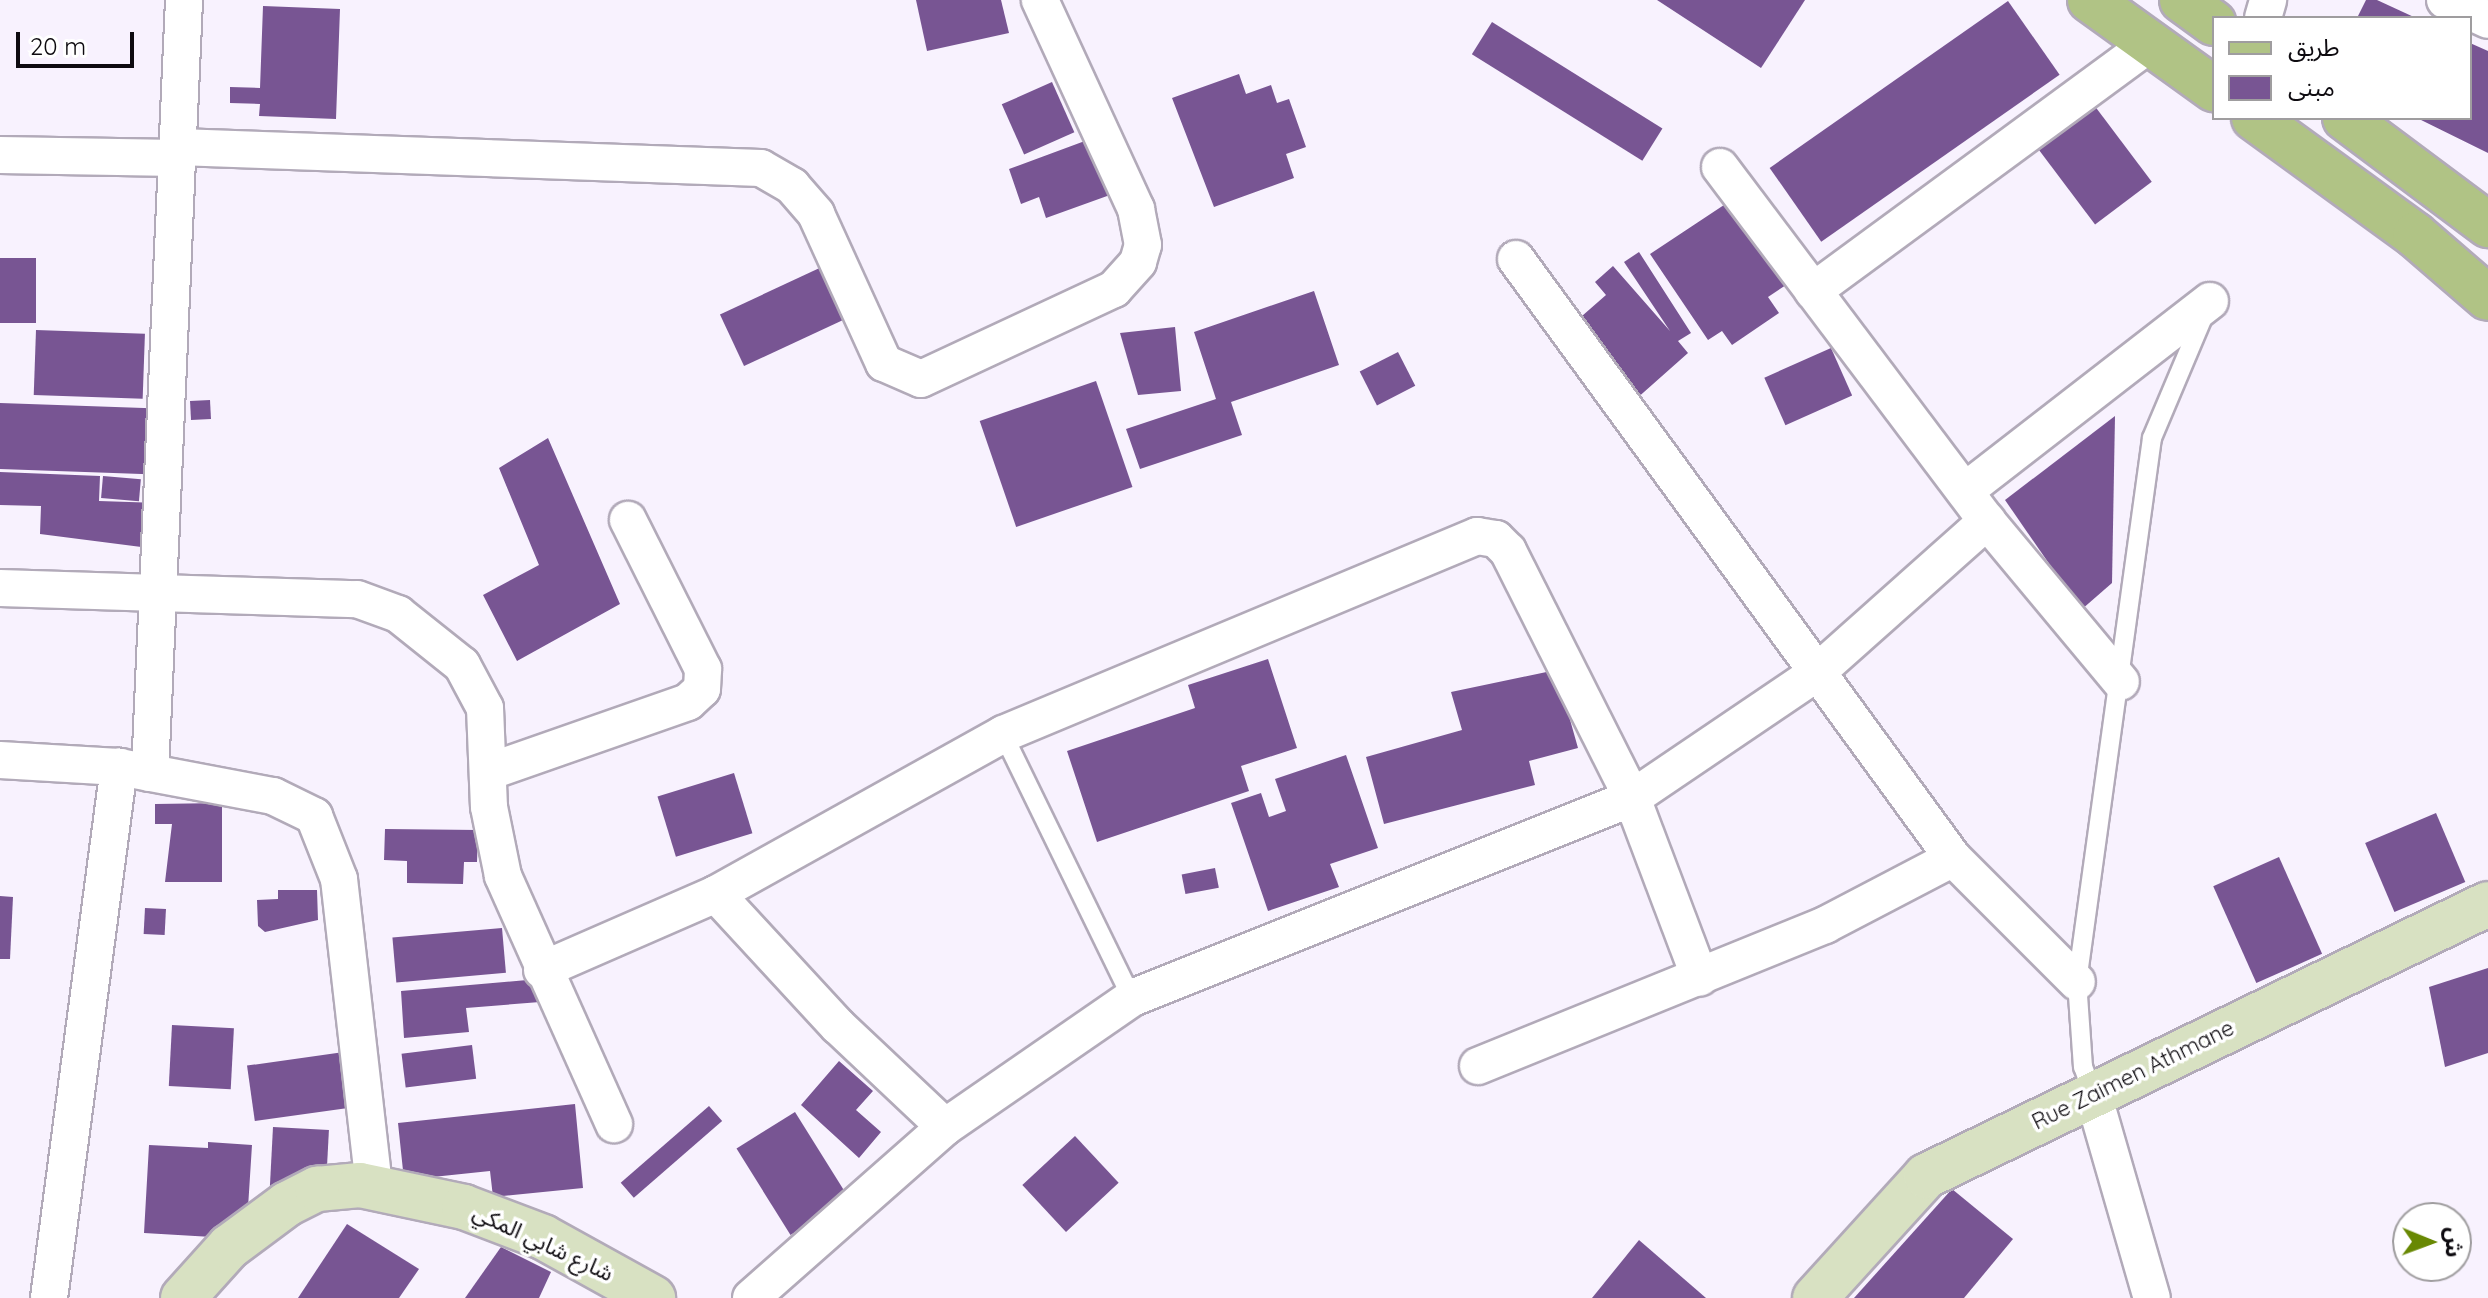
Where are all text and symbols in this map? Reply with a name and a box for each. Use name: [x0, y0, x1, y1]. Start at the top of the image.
scale bar: [20, 16, 138, 66]
legend: [2212, 16, 2472, 120]
text: 20 m: [30, 31, 86, 61]
text: طريق: [2288, 32, 2340, 62]
text: مبنى: [2288, 72, 2335, 102]
street label: Rue Zaimen Athmane: [2028, 1015, 2238, 1135]
street label: شارع شابي المكي: [469, 1199, 617, 1287]
north arrow: [2392, 1202, 2472, 1282]
text: ش: [2440, 1227, 2468, 1258]

